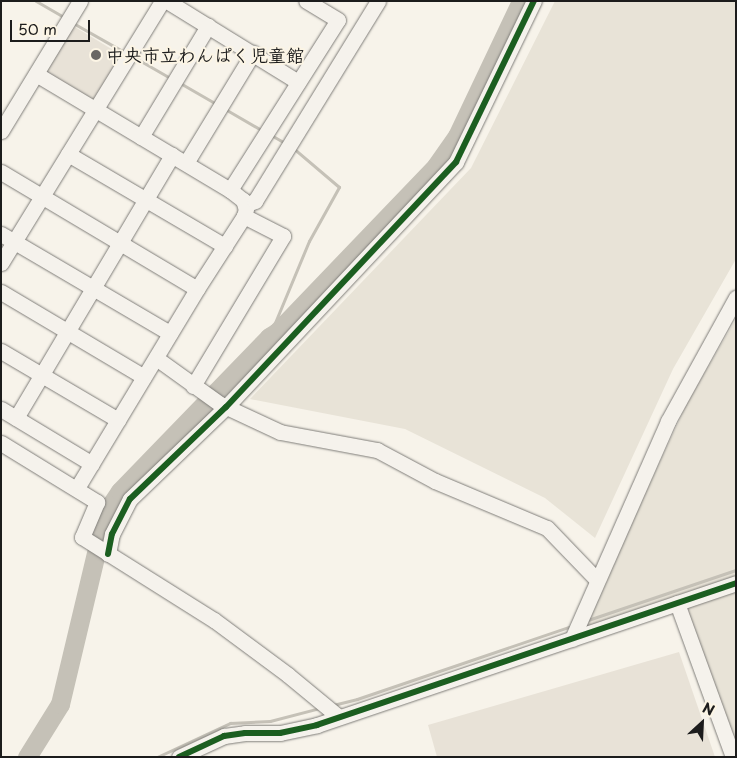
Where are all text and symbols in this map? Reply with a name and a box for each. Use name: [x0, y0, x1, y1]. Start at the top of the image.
scale bar: [12, 10, 92, 42]
text: 50 m: [18, 17, 57, 40]
place label: 中央市立わんぱく児童館: [106, 44, 304, 66]
marker: 中央市立わんぱく児童館: [90, 49, 102, 61]
text: N: [699, 697, 718, 721]
north arrow: [677, 698, 727, 748]

